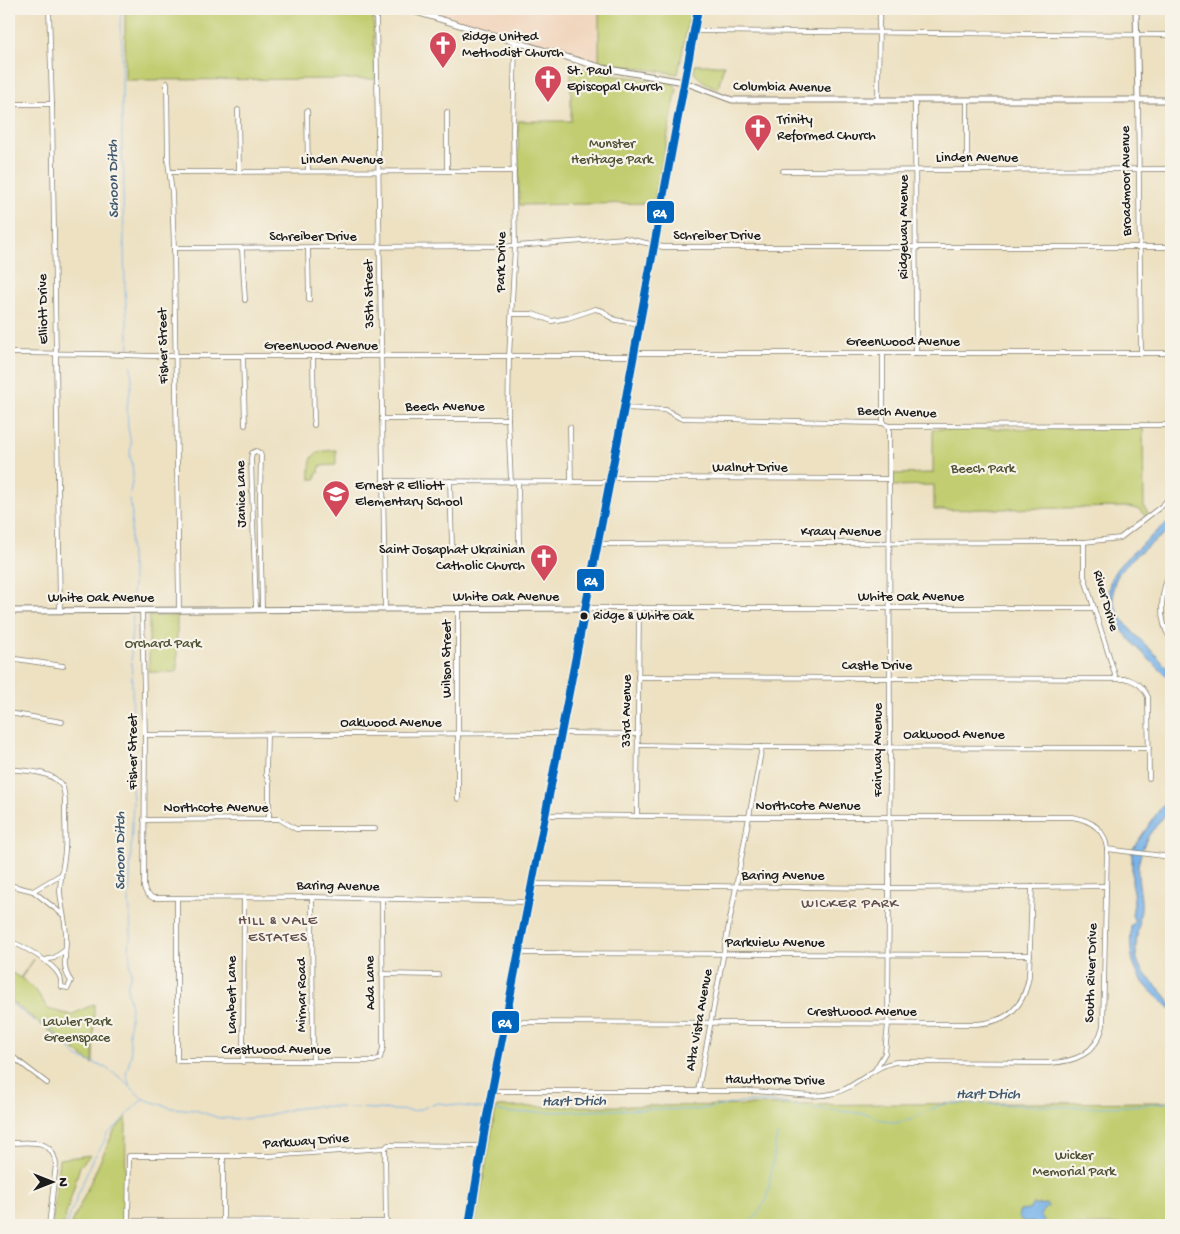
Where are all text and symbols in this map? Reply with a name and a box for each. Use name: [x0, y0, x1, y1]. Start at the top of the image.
place label: Ridge United Methodist Church: [462, 29, 564, 62]
church icon: Ridge United Methodist Church: [428, 30, 458, 69]
place label: St. Paul Episcopal Church: [567, 63, 663, 96]
church icon: St. Paul Episcopal Church: [533, 64, 563, 103]
street label: Columbia Avenue: [733, 79, 832, 97]
place label: Trinity Reformed Church: [776, 112, 876, 145]
church icon: Trinity Reformed Church: [743, 113, 773, 152]
street label: Broadmoor Avenue: [1118, 125, 1136, 237]
park label: Munster Heritage Park: [571, 136, 655, 169]
water label: Schoon Ditch: [104, 139, 124, 218]
street label: Linden Avenue: [936, 150, 1019, 167]
street label: Linden Avenue: [301, 152, 384, 169]
street label: Ridgeway Avenue: [896, 174, 913, 279]
line badge: R4: [646, 200, 675, 224]
text: R4: [652, 206, 667, 223]
street label: Schreiber Drive: [673, 228, 761, 245]
street label: Schreiber Drive: [269, 229, 357, 246]
street label: Park Drive: [493, 231, 511, 293]
street label: 35th Street: [361, 258, 379, 329]
street label: Elliott Drive: [35, 273, 53, 344]
street label: Fisher Street: [155, 307, 173, 385]
street label: Greenwood Avenue: [846, 334, 961, 351]
street label: Greenwood Avenue: [264, 338, 379, 355]
street label: Beech Avenue: [404, 399, 485, 416]
street label: Beech Avenue: [856, 403, 938, 423]
street label: Janice Lane: [233, 460, 251, 528]
street label: Walnut Drive: [712, 460, 789, 477]
park label: Beech Park: [950, 461, 1017, 478]
place label: Ernest R Elliott Elementary School: [355, 478, 463, 511]
school or university icon: Ernest R Elliott Elementary School: [321, 479, 351, 518]
street label: Kraay Avenue: [801, 524, 882, 541]
place label: Saint Josaphat Ukrainian Catholic Church: [379, 542, 525, 575]
church icon: Saint Josaphat Ukrainian Catholic Church: [529, 543, 559, 582]
line badge: R4: [576, 568, 605, 592]
street label: River Drive: [1088, 569, 1122, 634]
text: R4: [583, 574, 598, 591]
street label: White Oak Avenue: [453, 589, 560, 606]
street label: White Oak Avenue: [858, 589, 965, 606]
street label: White Oak Avenue: [48, 590, 155, 607]
place label: Ridge & White Oak: [593, 609, 694, 624]
marker: Ridge & White Oak: [579, 611, 589, 621]
street label: Wilson Street: [439, 619, 456, 698]
park label: Orchard Park: [125, 636, 203, 653]
street label: Castle Drive: [842, 658, 913, 675]
street label: 33rd Avenue: [619, 674, 636, 749]
street label: Fairway Avenue: [870, 702, 887, 798]
street label: Fisher Street: [125, 713, 142, 791]
street label: Oakwood Avenue: [340, 715, 442, 732]
street label: Oakwood Avenue: [903, 727, 1005, 744]
street label: Northcote Avenue: [756, 798, 861, 815]
street label: Northcote Avenue: [164, 800, 269, 817]
water label: Schoon Ditch: [112, 811, 130, 890]
street label: Baring Avenue: [741, 868, 825, 885]
street label: Baring Avenue: [295, 878, 380, 896]
district label: WICKER PARK: [801, 895, 900, 913]
district label: HILL & VALE ESTATES: [238, 912, 318, 947]
street label: South River Drive: [1082, 922, 1102, 1023]
street label: Parkview Avenue: [724, 935, 825, 952]
street label: Lambert Lane: [224, 955, 241, 1034]
street label: Ada Lane: [362, 955, 380, 1010]
street label: Mirmar Road: [294, 956, 311, 1032]
street label: Alta Vista Avenue: [683, 967, 717, 1072]
street label: Crestwood Avenue: [807, 1004, 918, 1021]
line badge: R4: [491, 1010, 520, 1034]
park label: Lawler Park Greenspace: [42, 1014, 113, 1047]
text: R4: [497, 1016, 512, 1033]
street label: Crestwood Avenue: [221, 1042, 332, 1059]
street label: Hawthorne Drive: [725, 1072, 826, 1090]
water label: Hart Dtich: [956, 1086, 1021, 1104]
water label: Hart Dtich: [542, 1092, 607, 1112]
street label: Parkway Drive: [261, 1130, 350, 1154]
park label: Wicker Memorial Park: [1032, 1148, 1117, 1181]
north arrow: [28, 1156, 78, 1206]
text: N: [54, 1177, 71, 1187]

